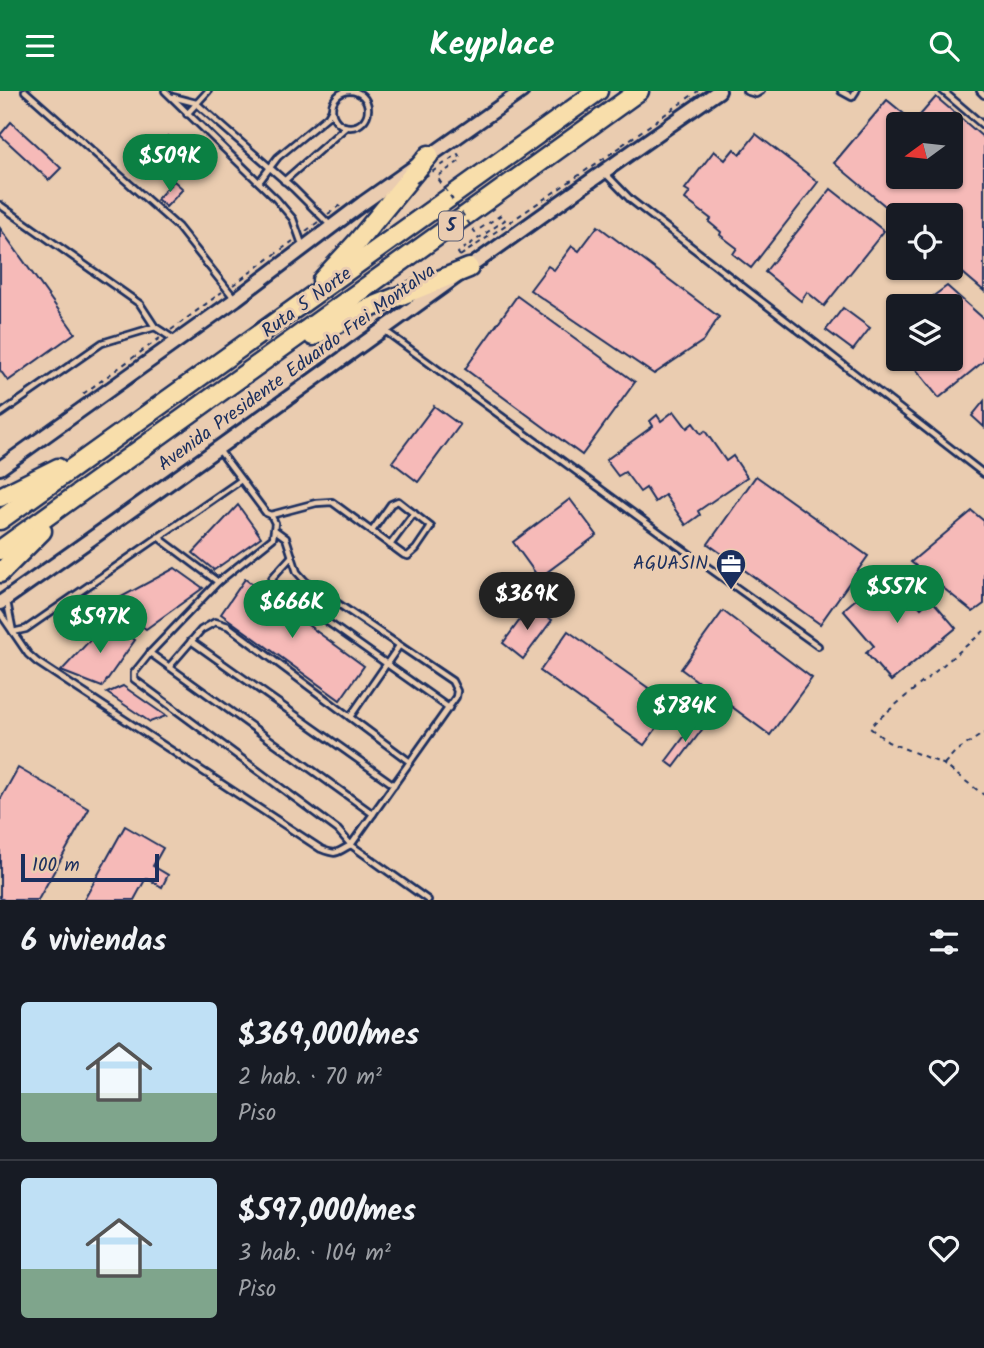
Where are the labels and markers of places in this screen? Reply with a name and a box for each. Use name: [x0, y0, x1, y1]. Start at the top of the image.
pin: $509K: [121, 134, 219, 194]
office icon: AGUASIN: [714, 547, 748, 591]
place label: AGUASIN: [633, 549, 708, 579]
pin: $557K: [848, 566, 946, 625]
pin: $369K: [478, 573, 576, 632]
pin: $666K: [243, 581, 341, 640]
pin: $597K: [51, 595, 149, 655]
pin: $784K: [636, 685, 734, 744]

